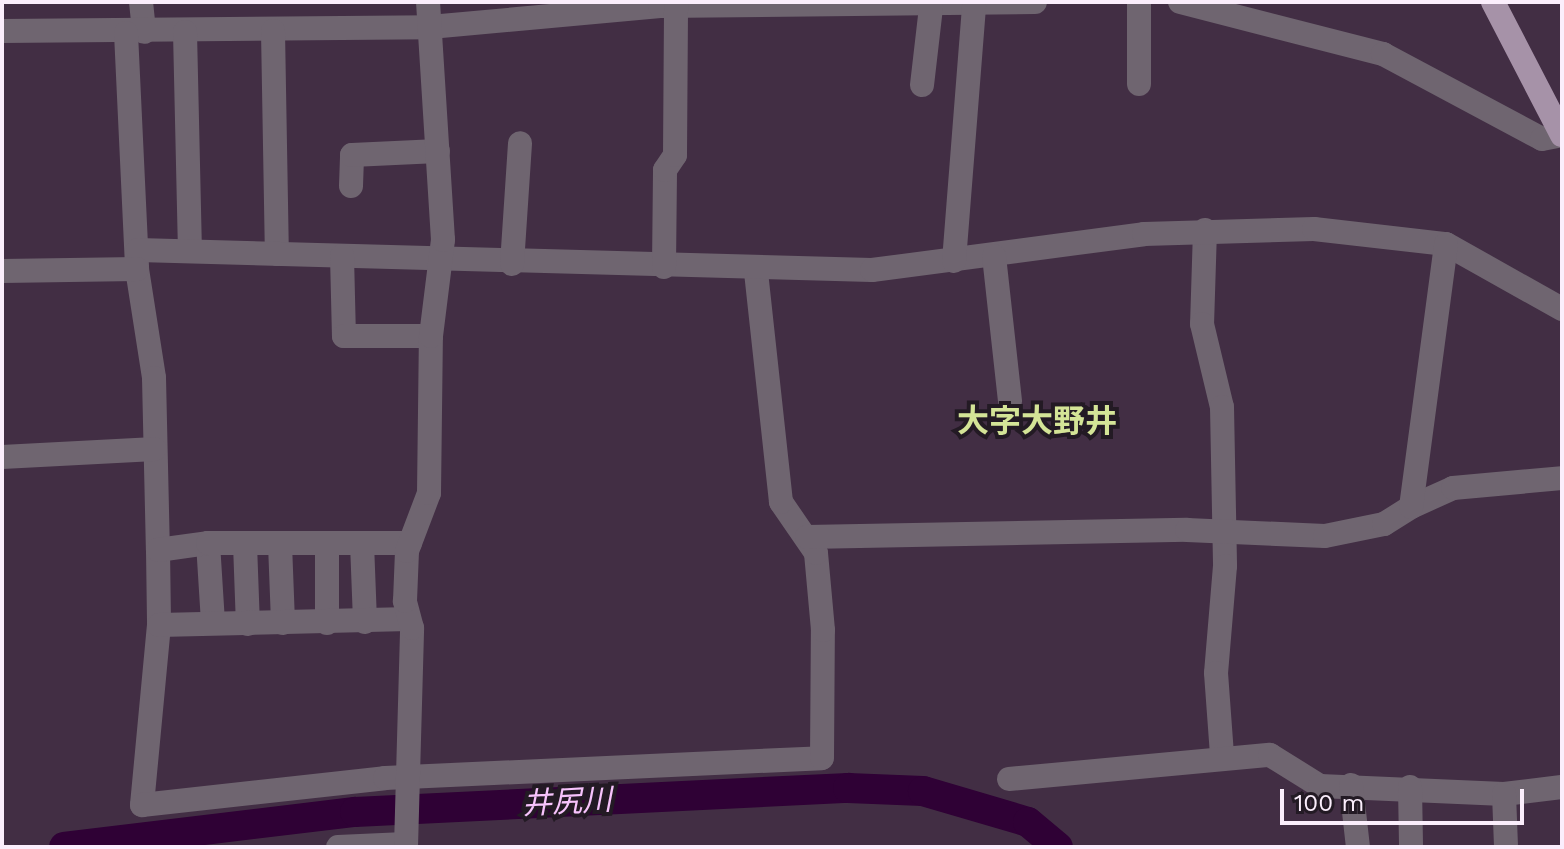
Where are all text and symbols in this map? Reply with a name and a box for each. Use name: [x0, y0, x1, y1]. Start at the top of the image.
district label: 大字大野井: [957, 402, 1117, 440]
scale bar: [1284, 773, 1528, 823]
water label: 井尻川: [521, 782, 613, 822]
text: 100 m: [1294, 789, 1364, 817]

